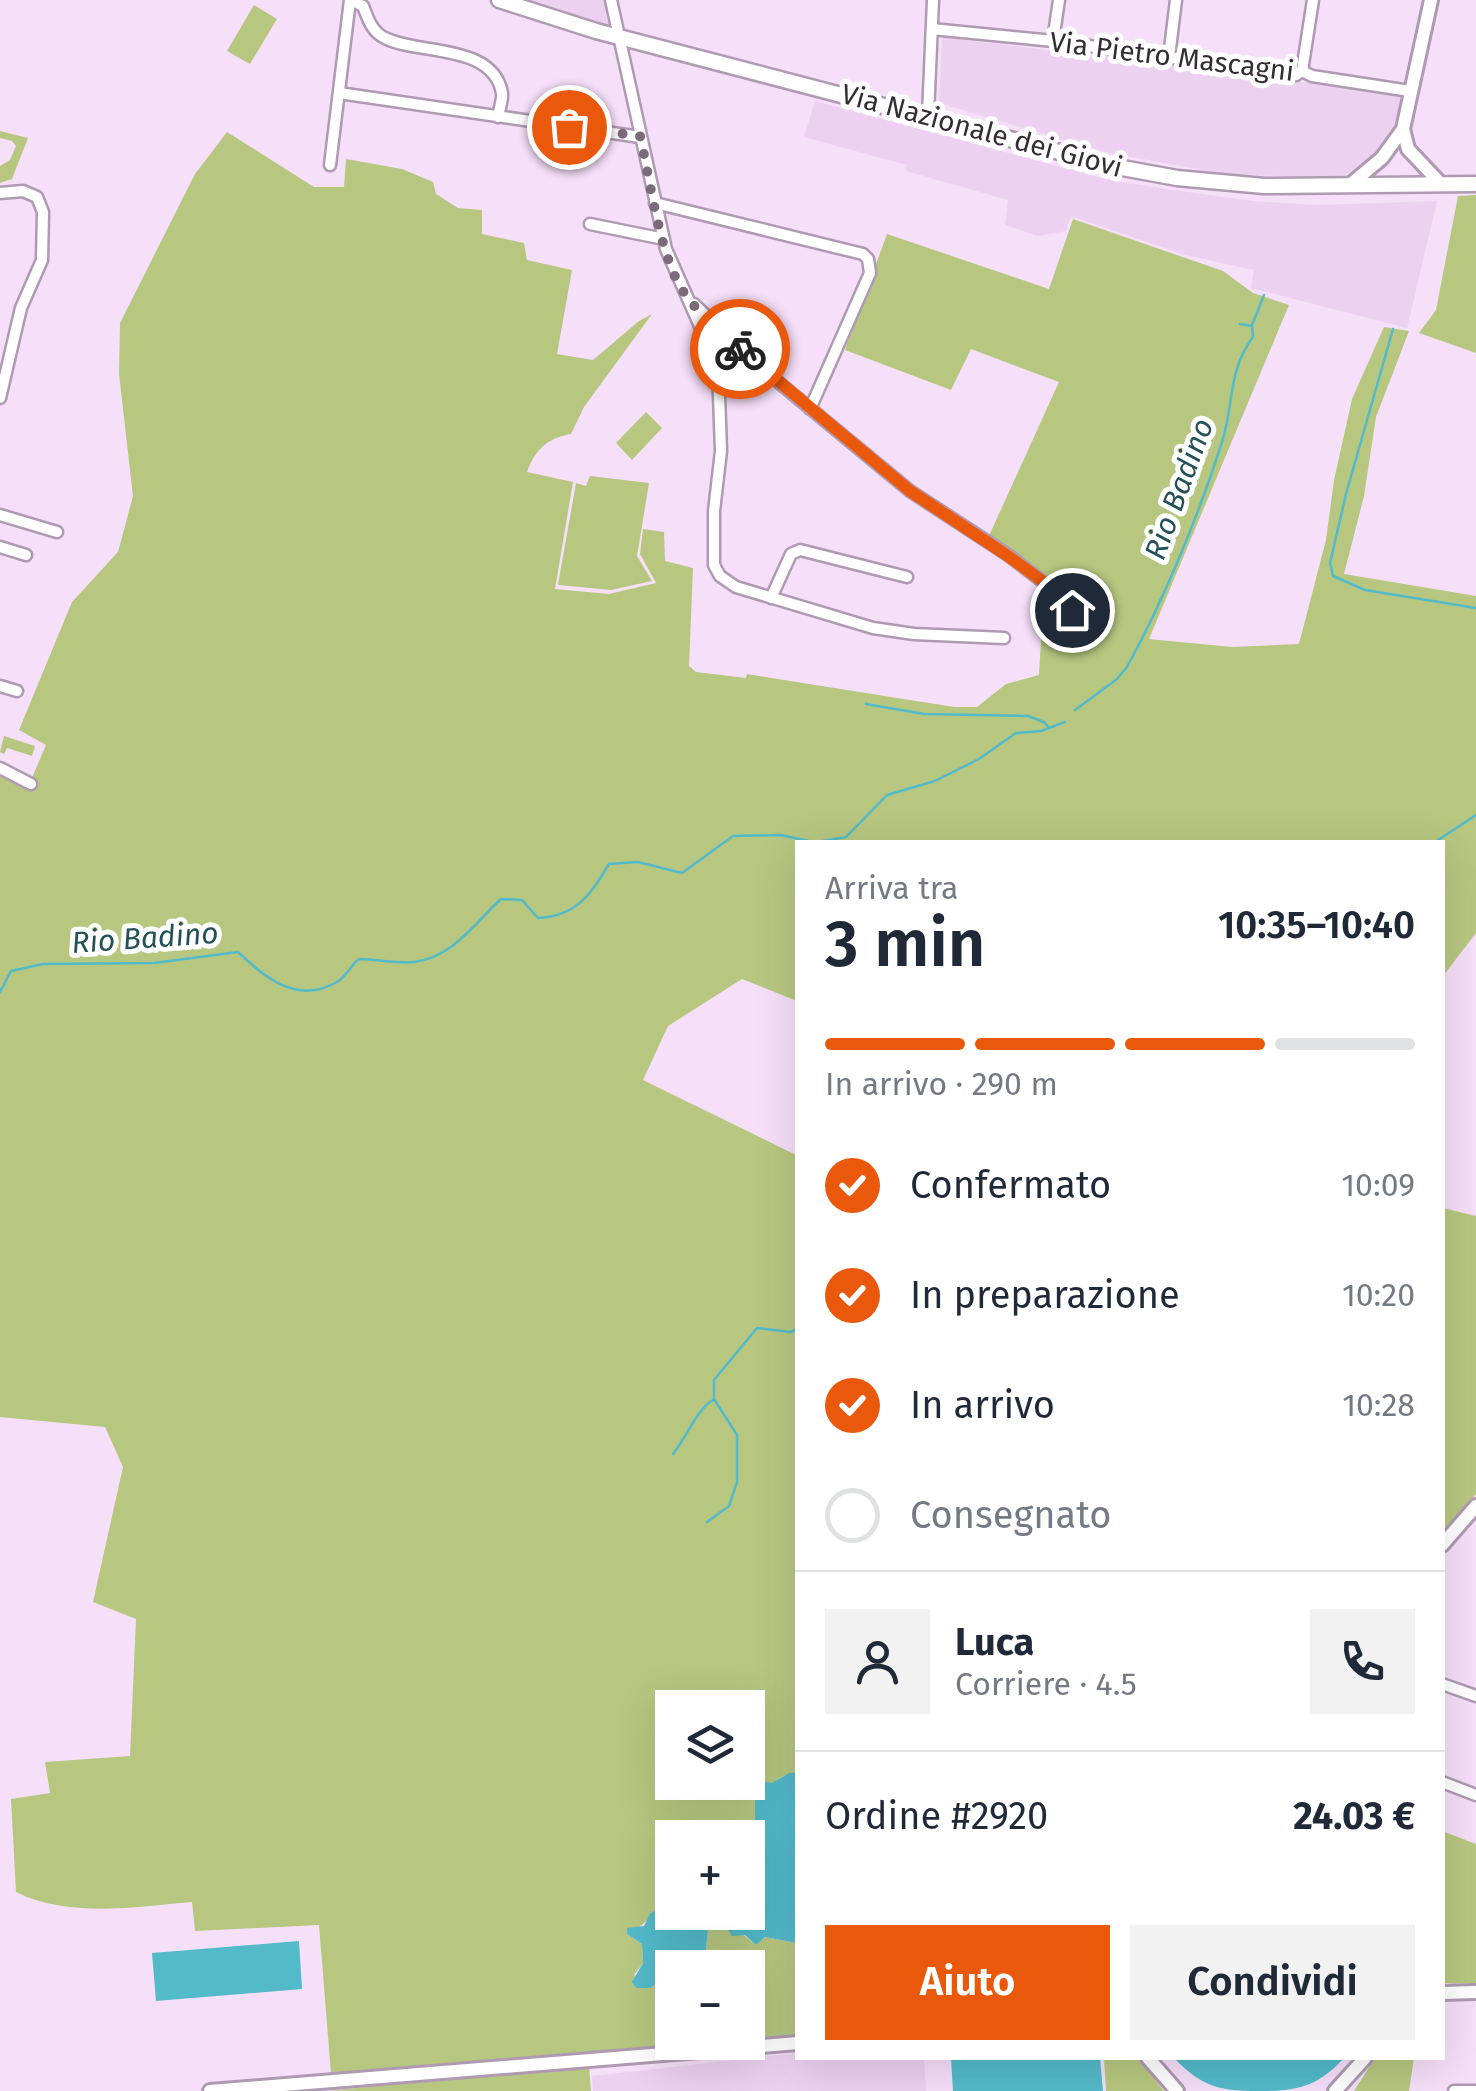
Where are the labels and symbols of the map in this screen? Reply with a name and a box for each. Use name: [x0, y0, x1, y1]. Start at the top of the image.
street label: Via Pietro Mascagni: [1048, 25, 1296, 88]
street label: Via Nazionale dei Giovi: [838, 77, 1126, 184]
pin: [527, 85, 612, 170]
courier: [690, 299, 790, 399]
water label: Rio Badino: [1137, 414, 1221, 564]
pin: [1030, 568, 1115, 653]
water label: Rio Badino: [70, 915, 220, 961]

